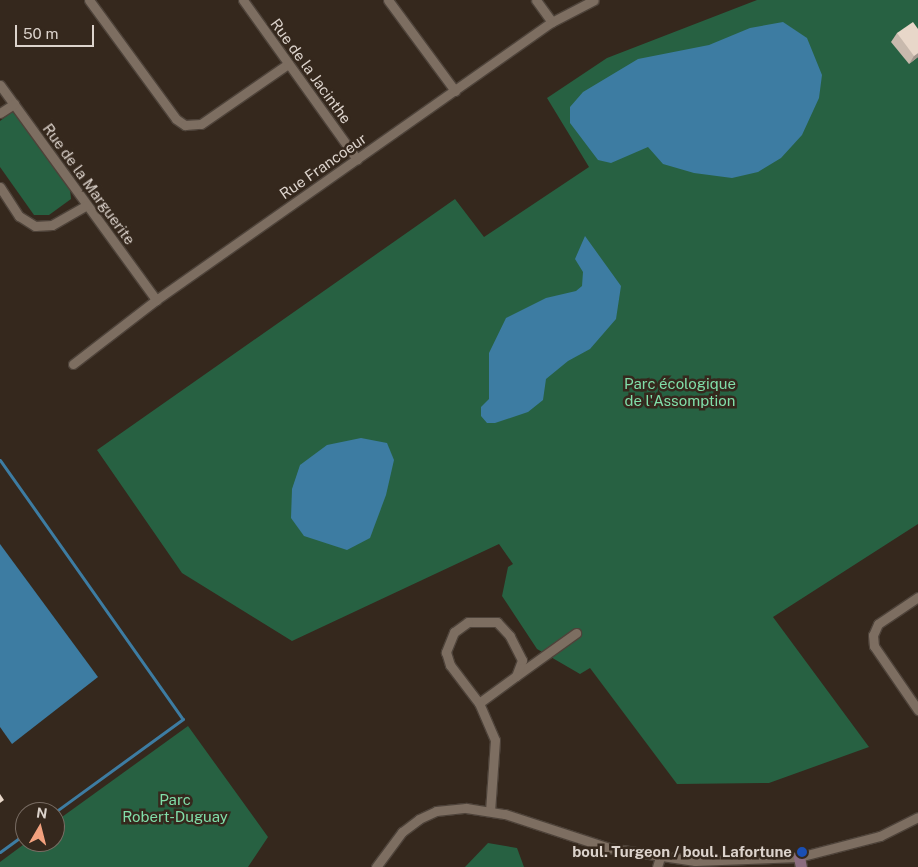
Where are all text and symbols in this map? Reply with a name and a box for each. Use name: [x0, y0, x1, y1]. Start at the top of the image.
scale bar: [18, 15, 96, 47]
street label: Rue de la Jacinthe: [267, 15, 355, 127]
text: 50 m: [23, 25, 58, 42]
street label: Rue de la Marguerite: [39, 120, 139, 248]
street label: Rue Francoeur: [276, 129, 370, 203]
park label: Parc écologique de l'Assomption: [624, 374, 736, 409]
park label: Parc Robert-Duguay: [122, 790, 228, 825]
north arrow: [15, 802, 65, 852]
text: N: [35, 804, 48, 822]
place label: boul. Turgeon / boul. Lafortune: [572, 843, 792, 861]
marker: boul. Turgeon / boul. Lafortune: [796, 846, 808, 858]

